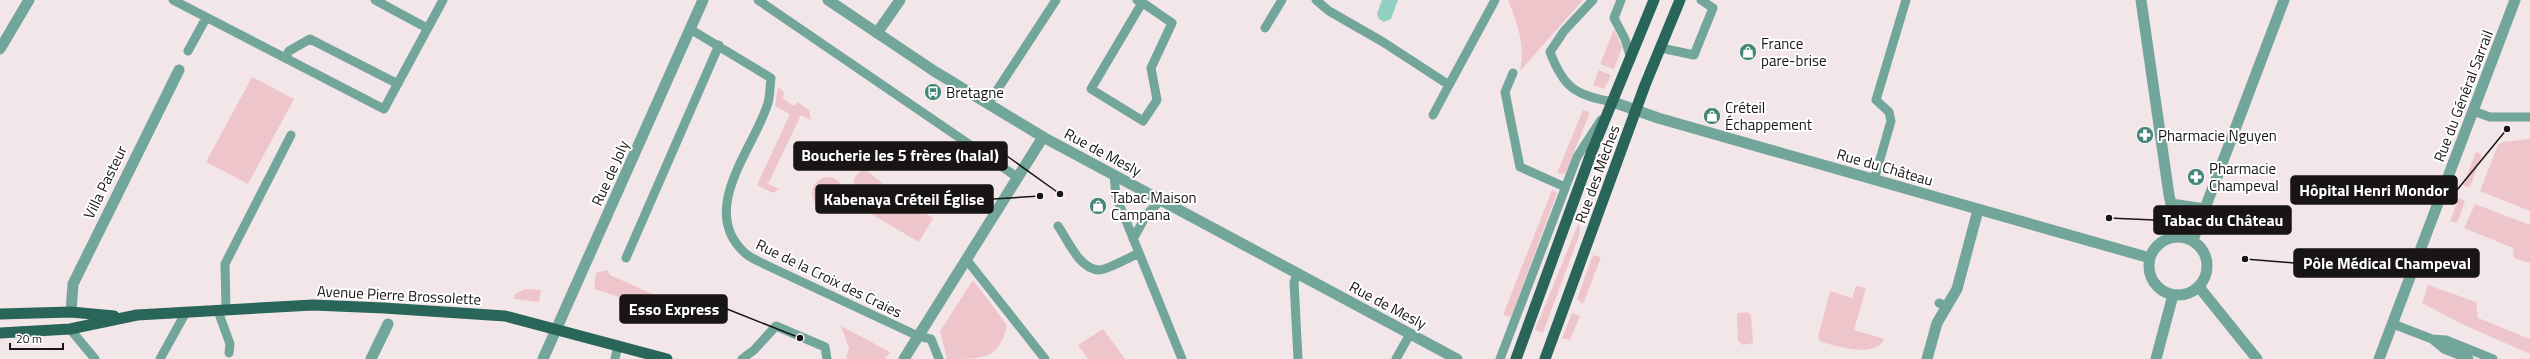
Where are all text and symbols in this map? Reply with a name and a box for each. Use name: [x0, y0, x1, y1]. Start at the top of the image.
street label: Rue du Général Sarrail: [2427, 27, 2499, 165]
place label: France pare-brise: [1761, 32, 1827, 72]
shop icon: France pare-brise: [1738, 42, 1758, 62]
place label: Bretagne: [946, 81, 1004, 104]
bus stop icon: Bretagne: [923, 82, 943, 102]
place label: Créteil Échappement: [1725, 96, 1813, 136]
shop icon: Créteil Échappement: [1702, 106, 1722, 126]
street label: Rue de Mesly: [1060, 122, 1146, 182]
street label: Rue des Mèches: [1569, 122, 1625, 226]
place label: Pharmacie Nguyen: [2158, 124, 2277, 147]
pharmacy icon: Pharmacie Nguyen: [2135, 125, 2155, 145]
street label: Rue de Joly: [585, 136, 635, 210]
street label: Villa Pasteur: [77, 141, 133, 223]
callout: Boucherie les 5 frères (halal): [794, 142, 1007, 170]
street label: Rue du Château: [1834, 142, 1936, 192]
text: Boucherie les 5 frères (halal): [801, 143, 999, 167]
place label: Pharmacie Champeval: [2209, 157, 2279, 197]
pharmacy icon: Pharmacie Champeval: [2186, 167, 2206, 187]
callout: Hôpital Henri Mondor: [2291, 176, 2457, 204]
text: Hôpital Henri Mondor: [2299, 178, 2449, 202]
callout: Kabenaya Créteil Église: [816, 185, 993, 213]
place label: Tabac Maison Campana: [1111, 186, 1197, 226]
text: Kabenaya Créteil Église: [823, 187, 985, 211]
shop icon: Tabac Maison Campana: [1088, 196, 1108, 216]
callout: Tabac du Château: [2154, 206, 2291, 234]
text: Tabac du Château: [2163, 208, 2283, 232]
street label: Rue de la Croix des Craies: [752, 233, 906, 323]
callout: Pôle Médical Champeval: [2294, 249, 2479, 277]
text: Pôle Médical Champeval: [2303, 251, 2471, 275]
street label: Rue de Mesly: [1345, 275, 1431, 335]
street label: Avenue Pierre Brossolette: [316, 279, 482, 311]
callout: Esso Express: [620, 295, 727, 323]
text: Esso Express: [629, 297, 719, 321]
scale bar: [10, 325, 63, 351]
text: 20 m: [16, 329, 42, 348]

